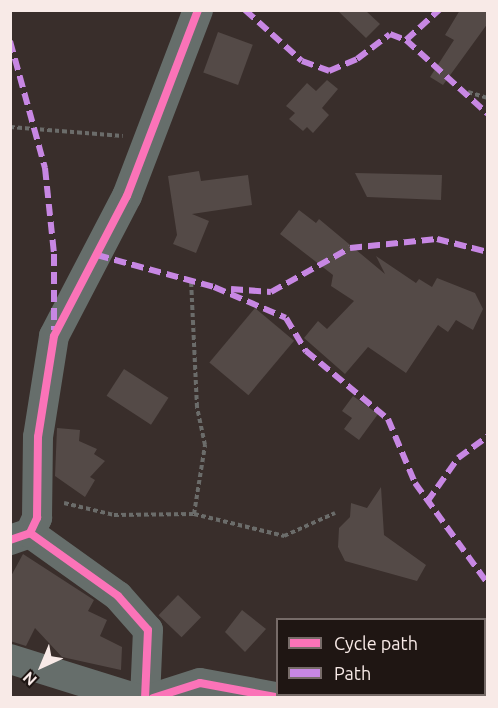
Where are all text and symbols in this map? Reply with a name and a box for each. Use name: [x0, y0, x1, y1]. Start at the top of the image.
legend: [276, 618, 486, 696]
text: Cycle path: [334, 633, 418, 653]
north arrow: [12, 636, 72, 696]
text: Path: [334, 663, 371, 683]
text: N: [19, 668, 40, 690]

